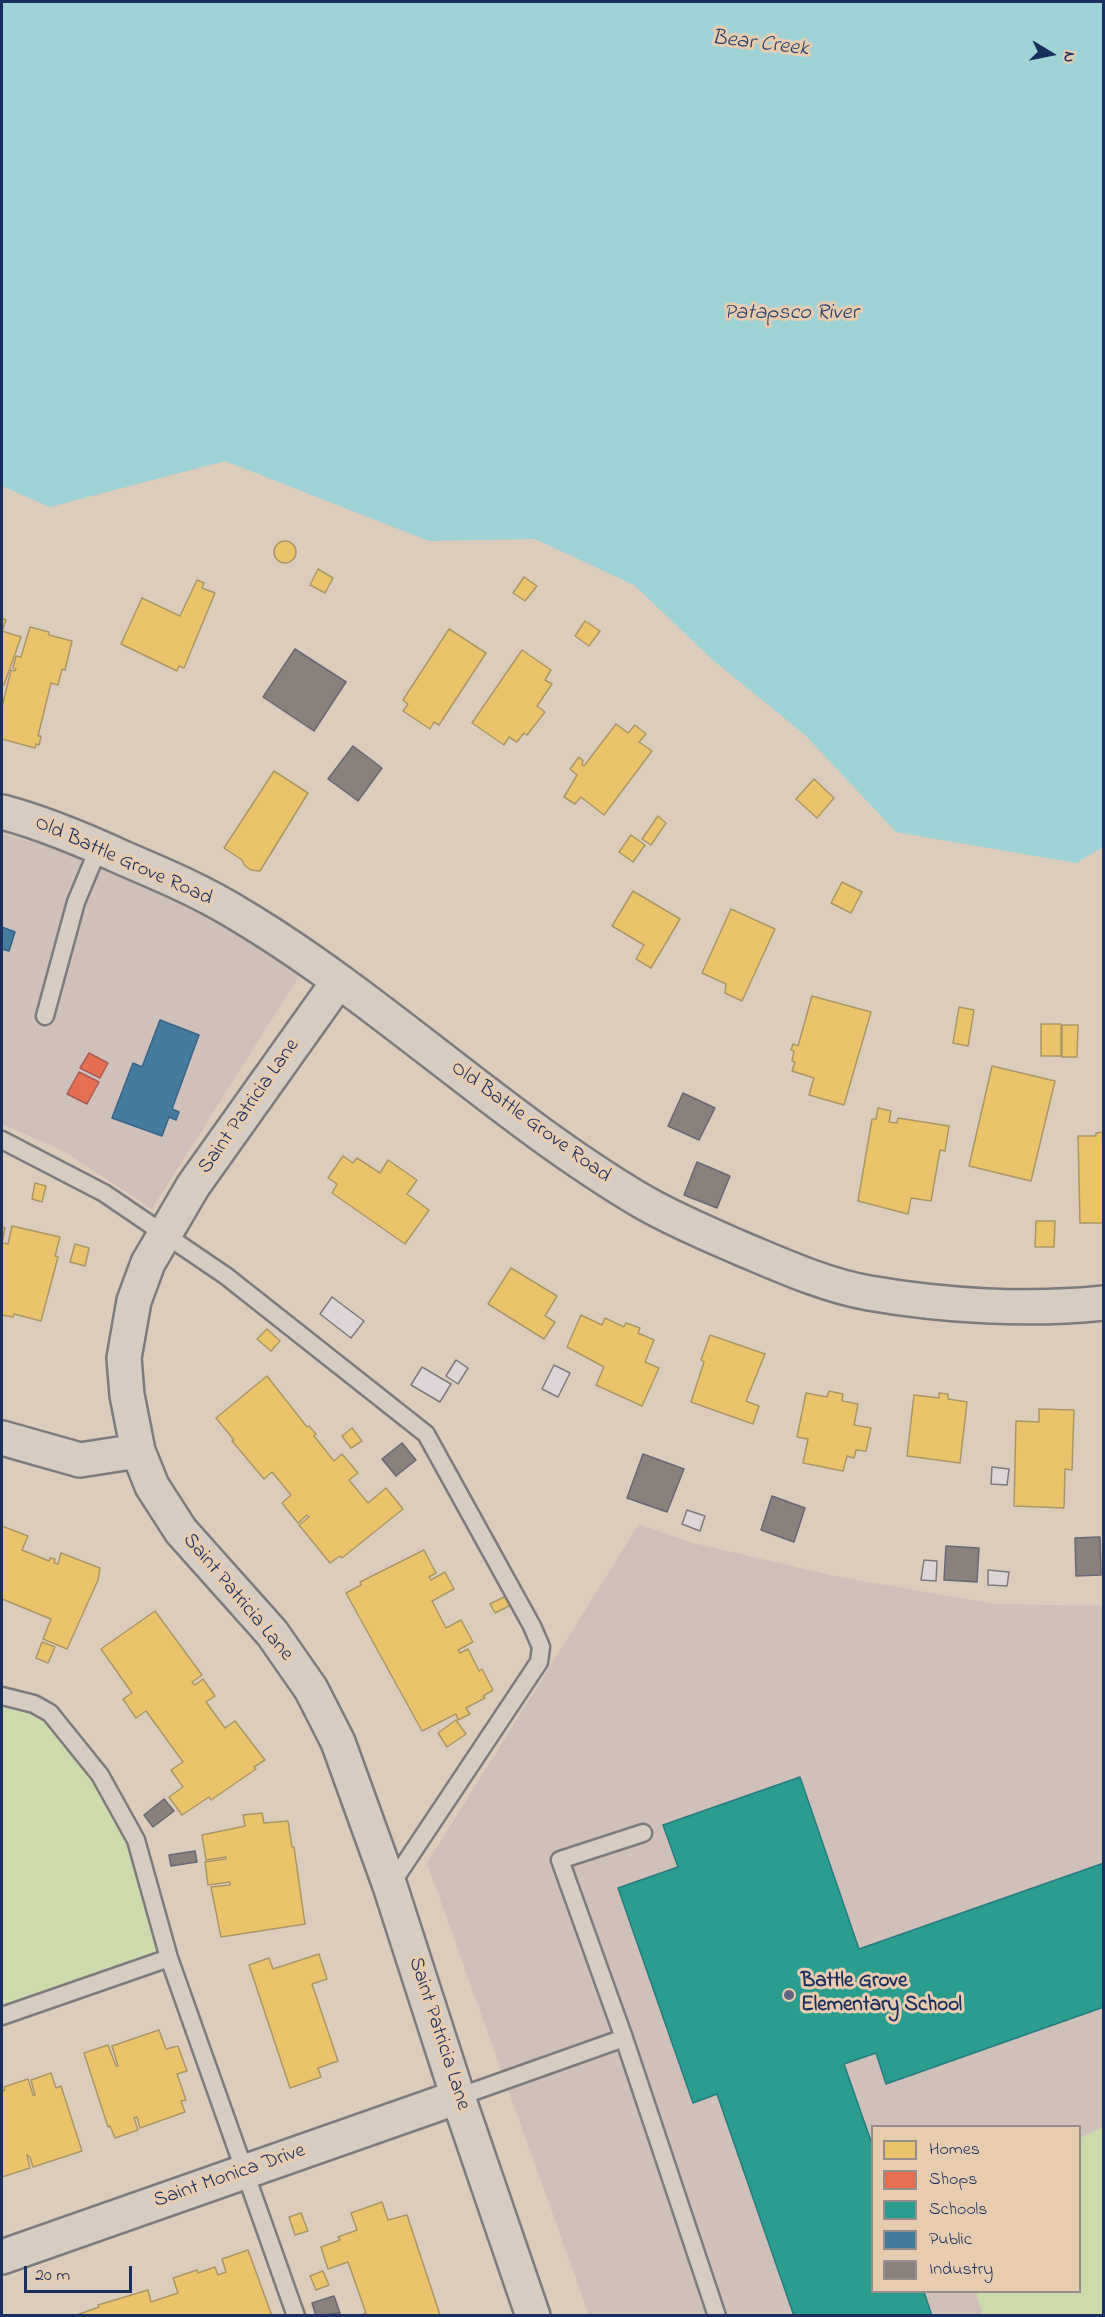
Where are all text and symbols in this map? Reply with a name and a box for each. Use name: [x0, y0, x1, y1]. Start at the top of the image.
north arrow: [1021, 24, 1081, 84]
water label: Bear Creek: [710, 26, 810, 64]
text: N: [1056, 50, 1081, 65]
water label: Patapsco River: [724, 301, 858, 327]
street label: Old Battle Grove Road: [30, 811, 216, 913]
street label: Saint Patricia Lane: [194, 1034, 306, 1180]
street label: Old Battle Grove Road: [445, 1056, 615, 1190]
street label: Saint Patricia Lane: [176, 1529, 298, 1667]
street label: Saint Patricia Lane: [401, 1954, 475, 2114]
place label: Battle Grove Elementary School: [801, 1970, 962, 2020]
marker: Battle Grove Elementary School: [782, 1988, 796, 2002]
legend: [871, 2125, 1081, 2293]
text: Homes: [929, 2137, 980, 2163]
street label: Saint Monica Drive: [151, 2139, 309, 2215]
text: Shops: [929, 2167, 977, 2193]
text: Schools: [929, 2197, 987, 2223]
text: Public: [929, 2227, 972, 2253]
scale bar: [27, 2254, 135, 2292]
text: Industry: [929, 2257, 993, 2283]
text: 20 m: [35, 2263, 70, 2289]

